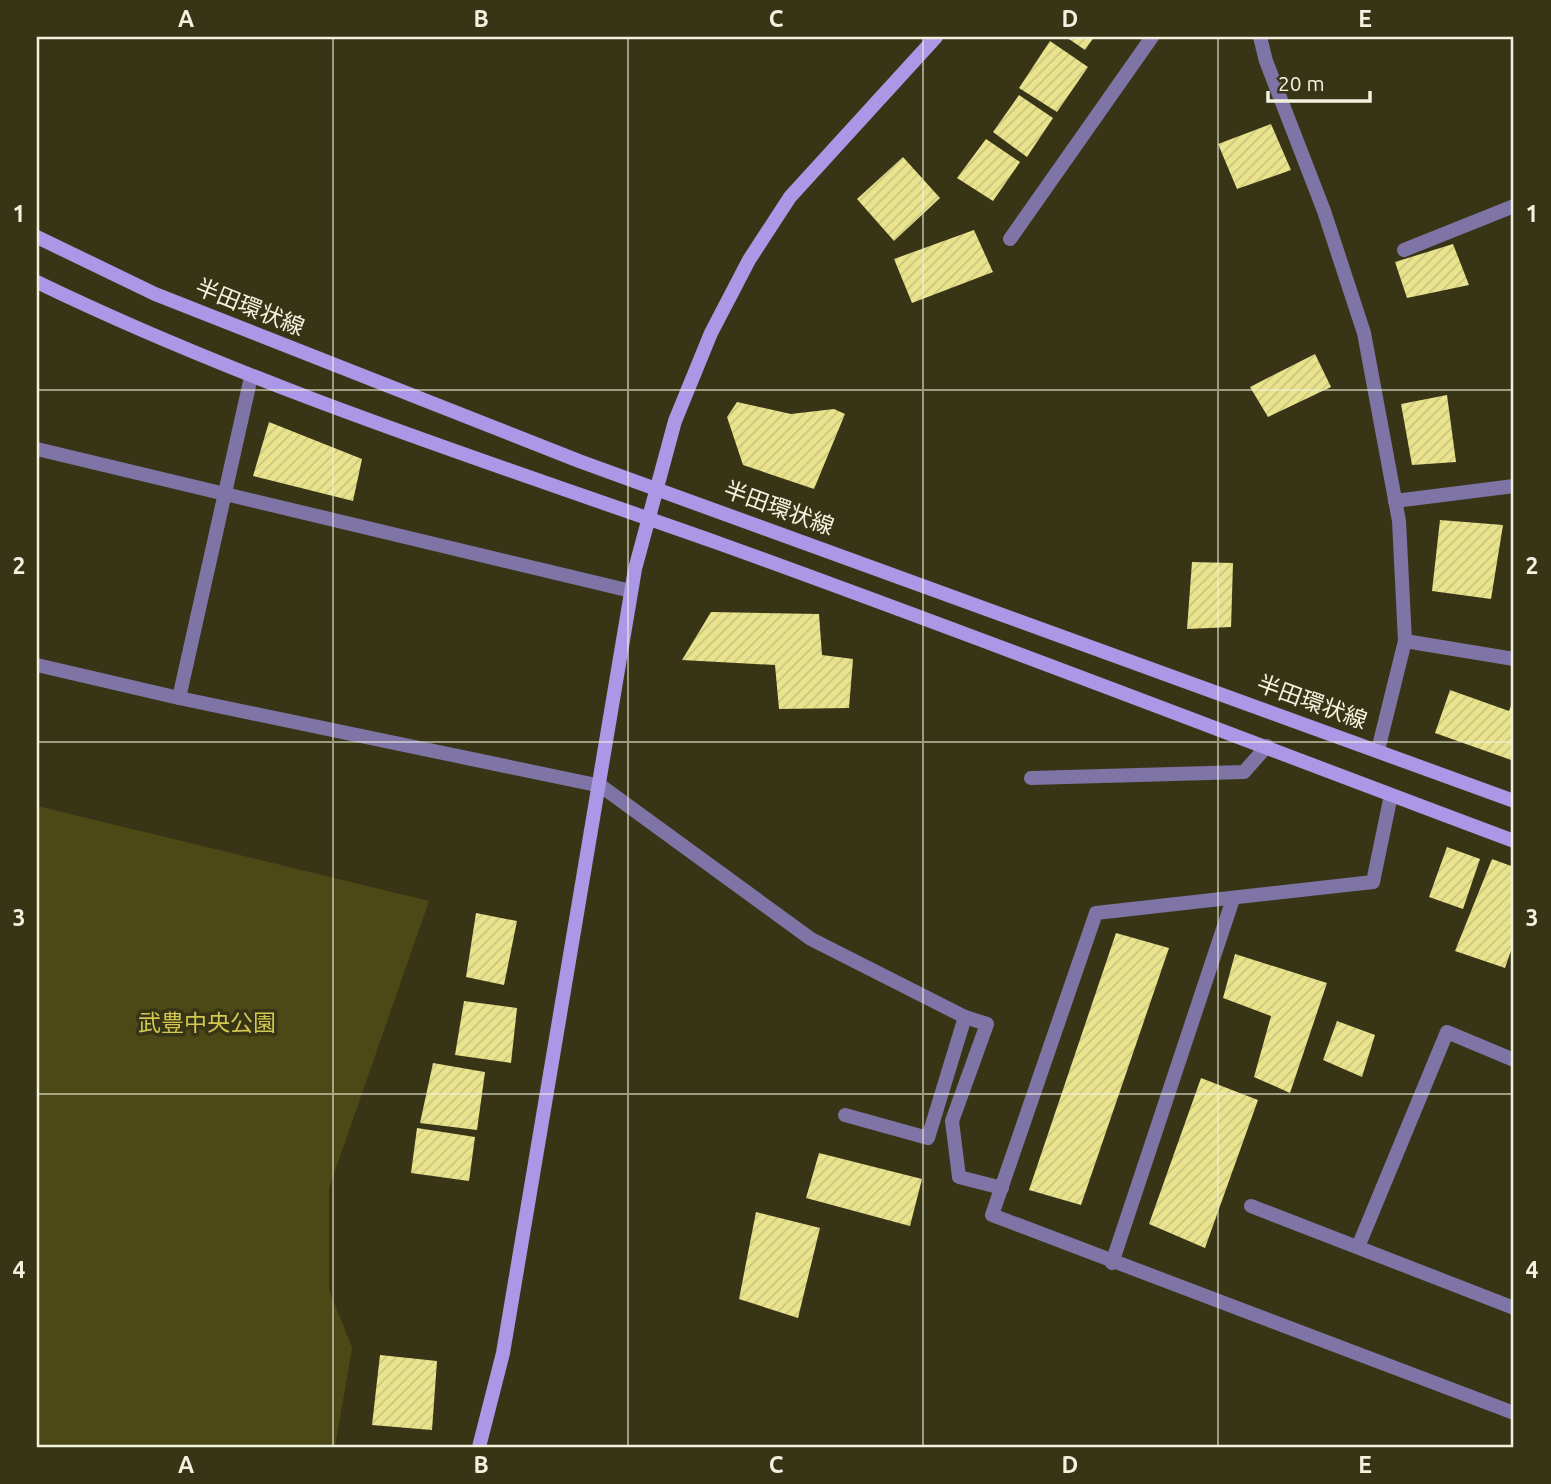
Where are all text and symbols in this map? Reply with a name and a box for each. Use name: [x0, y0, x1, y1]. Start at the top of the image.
text: A: [178, 6, 194, 31]
text: B: [473, 6, 489, 31]
text: C: [769, 6, 784, 31]
text: D: [1062, 6, 1078, 31]
text: E: [1358, 6, 1372, 31]
scale bar: [1268, 60, 1369, 104]
text: 20 m: [1278, 71, 1325, 95]
text: 1: [13, 201, 25, 226]
text: 1: [1526, 201, 1538, 226]
street label: 半田環状線: [192, 273, 308, 340]
street label: 半田環状線: [721, 476, 837, 539]
text: 2: [13, 553, 25, 578]
text: 2: [1526, 553, 1538, 578]
street label: 半田環状線: [1254, 670, 1370, 733]
text: 3: [13, 905, 25, 930]
text: 3: [1526, 905, 1538, 930]
park label: 武豊中央公園: [138, 1010, 276, 1035]
text: 4: [13, 1257, 26, 1282]
text: 4: [1526, 1257, 1539, 1282]
text: A: [178, 1452, 194, 1477]
text: B: [473, 1452, 489, 1477]
text: C: [769, 1452, 784, 1477]
text: D: [1062, 1452, 1078, 1477]
text: E: [1358, 1452, 1372, 1477]

